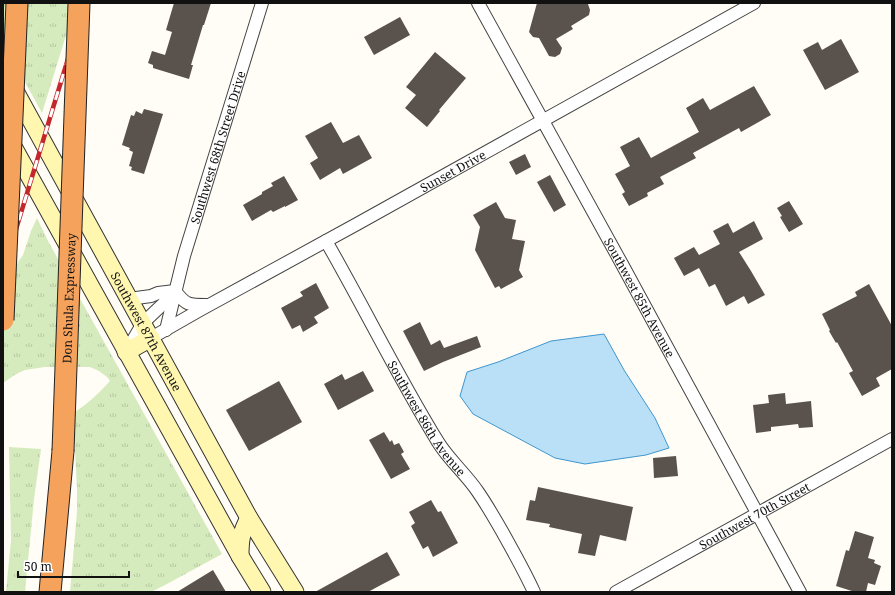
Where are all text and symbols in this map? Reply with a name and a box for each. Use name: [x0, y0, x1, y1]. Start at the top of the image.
street label: Southwest 68th Street Drive: [186, 69, 249, 226]
street label: Sunset Drive: [417, 146, 489, 196]
street label: Don Shula Expressway: [58, 232, 79, 364]
street label: Southwest 85th Avenue: [600, 235, 679, 360]
street label: Southwest 87th Avenue: [107, 268, 186, 394]
street label: Southwest 86th Avenue: [384, 357, 470, 479]
street label: Southwest 70th Street: [696, 478, 813, 553]
scale bar: [18, 553, 129, 579]
text: 50 m: [24, 558, 52, 575]

